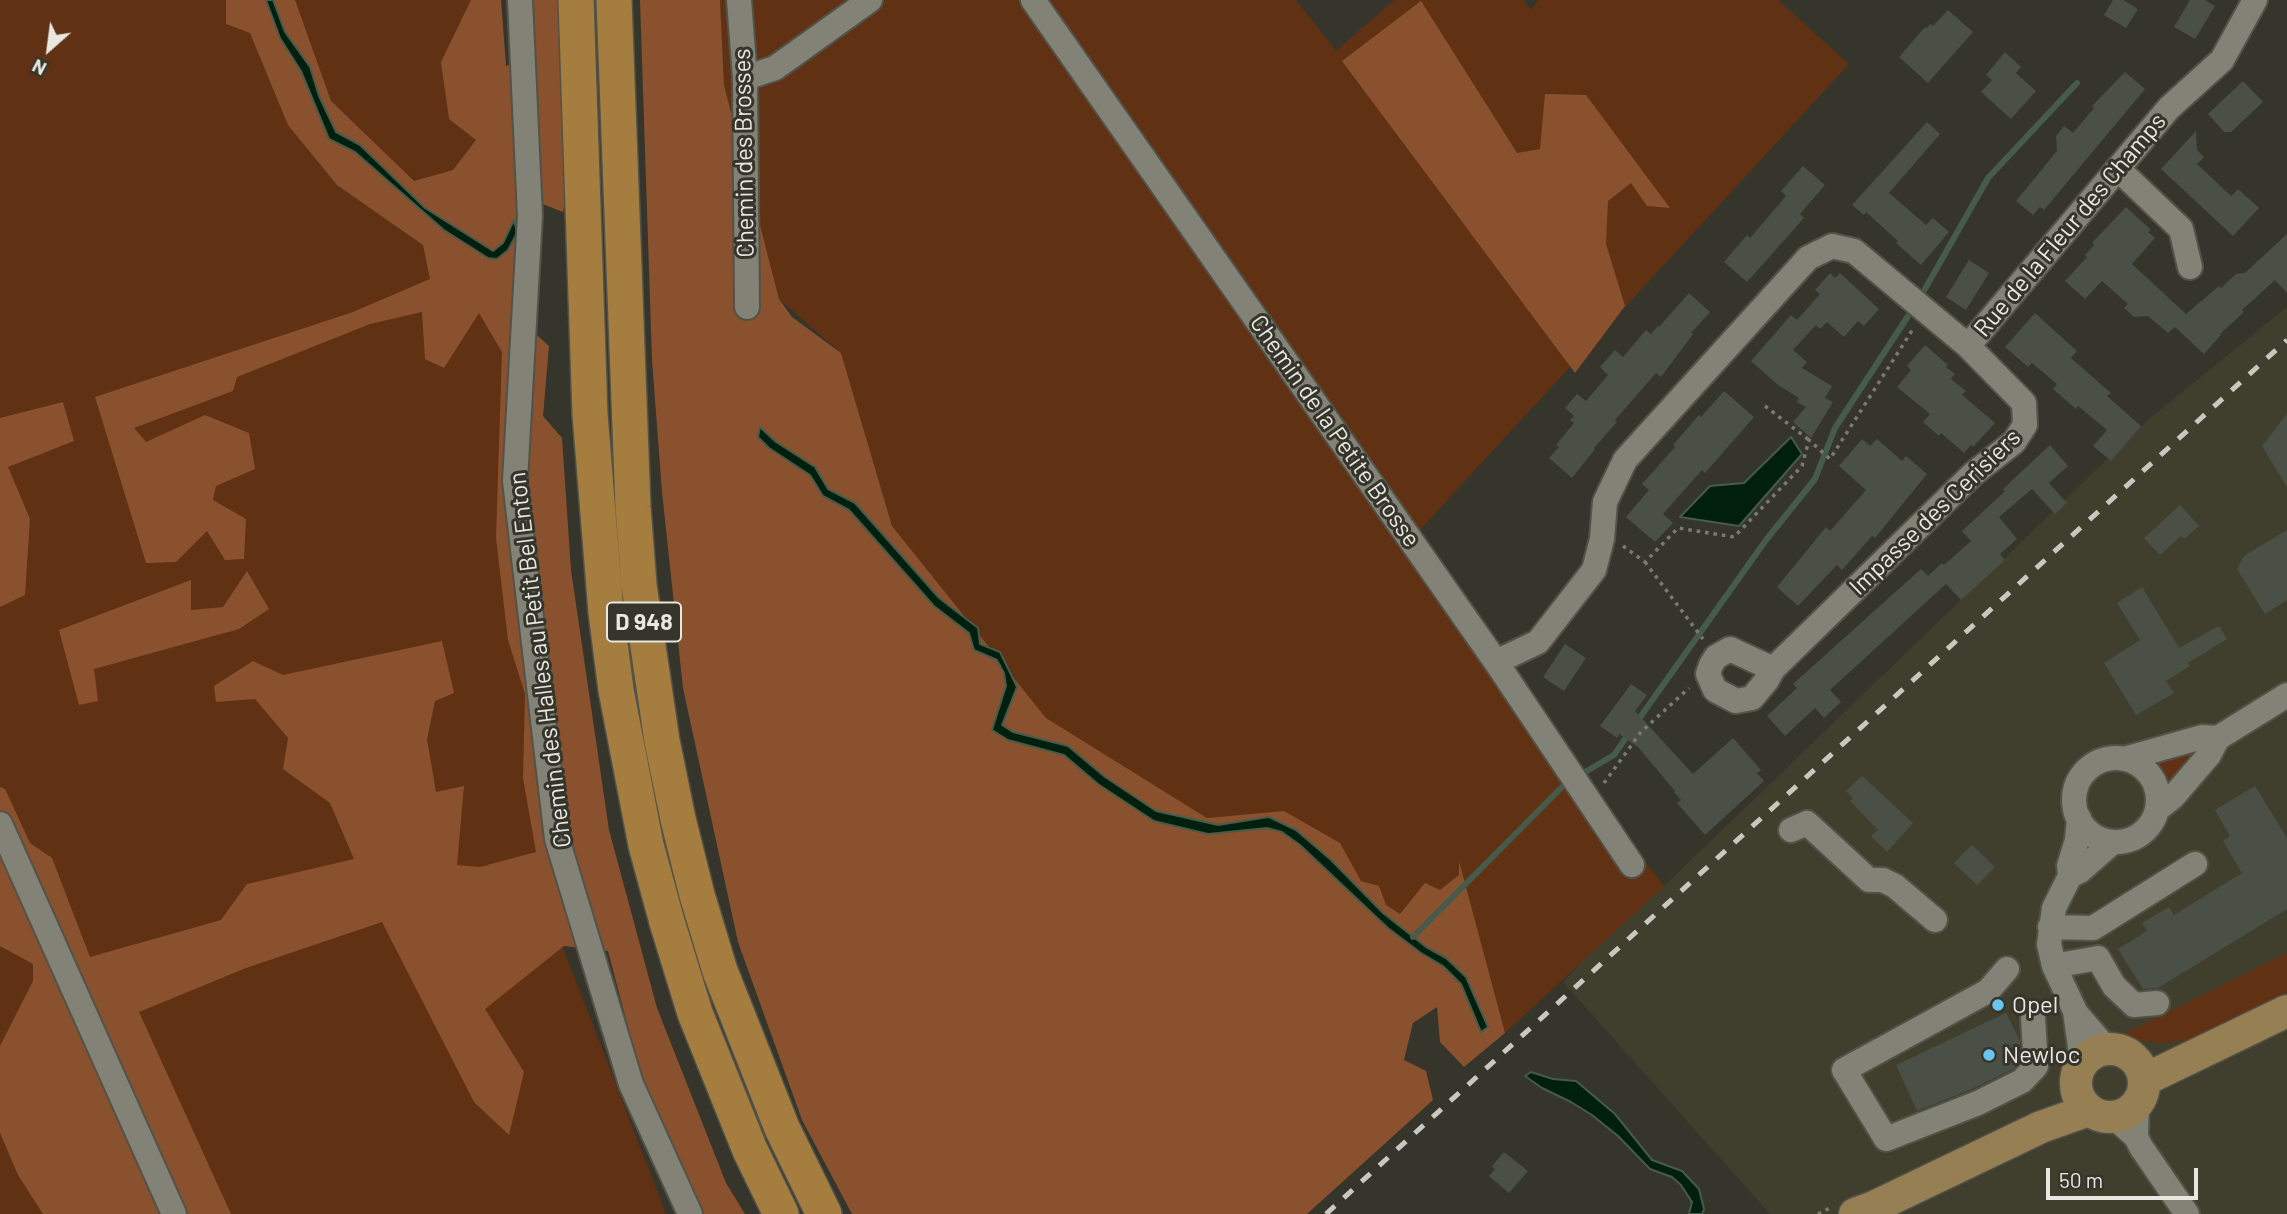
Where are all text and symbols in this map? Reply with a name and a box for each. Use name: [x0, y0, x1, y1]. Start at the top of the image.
north arrow: [14, 14, 84, 84]
street label: Chemin des Brosses: [728, 48, 760, 258]
text: N: [28, 55, 50, 81]
street label: Rue de la Fleur des Champs: [1968, 107, 2172, 343]
street label: Chemin de la Petite Brosse: [1244, 309, 1426, 553]
street label: Impasse des Cerisiers: [1843, 423, 2027, 601]
street label: Chemin des Halles au Petit Bel Enton: [503, 470, 577, 850]
road number: D 948: [607, 602, 681, 642]
place label: Opel: [2012, 991, 2058, 1019]
marker: Opel: [1990, 997, 2006, 1013]
place label: Newloc: [2003, 1041, 2080, 1069]
marker: Newloc: [1981, 1047, 1997, 1063]
scale bar: [2049, 1154, 2201, 1198]
text: 50 m: [2059, 1167, 2103, 1192]

